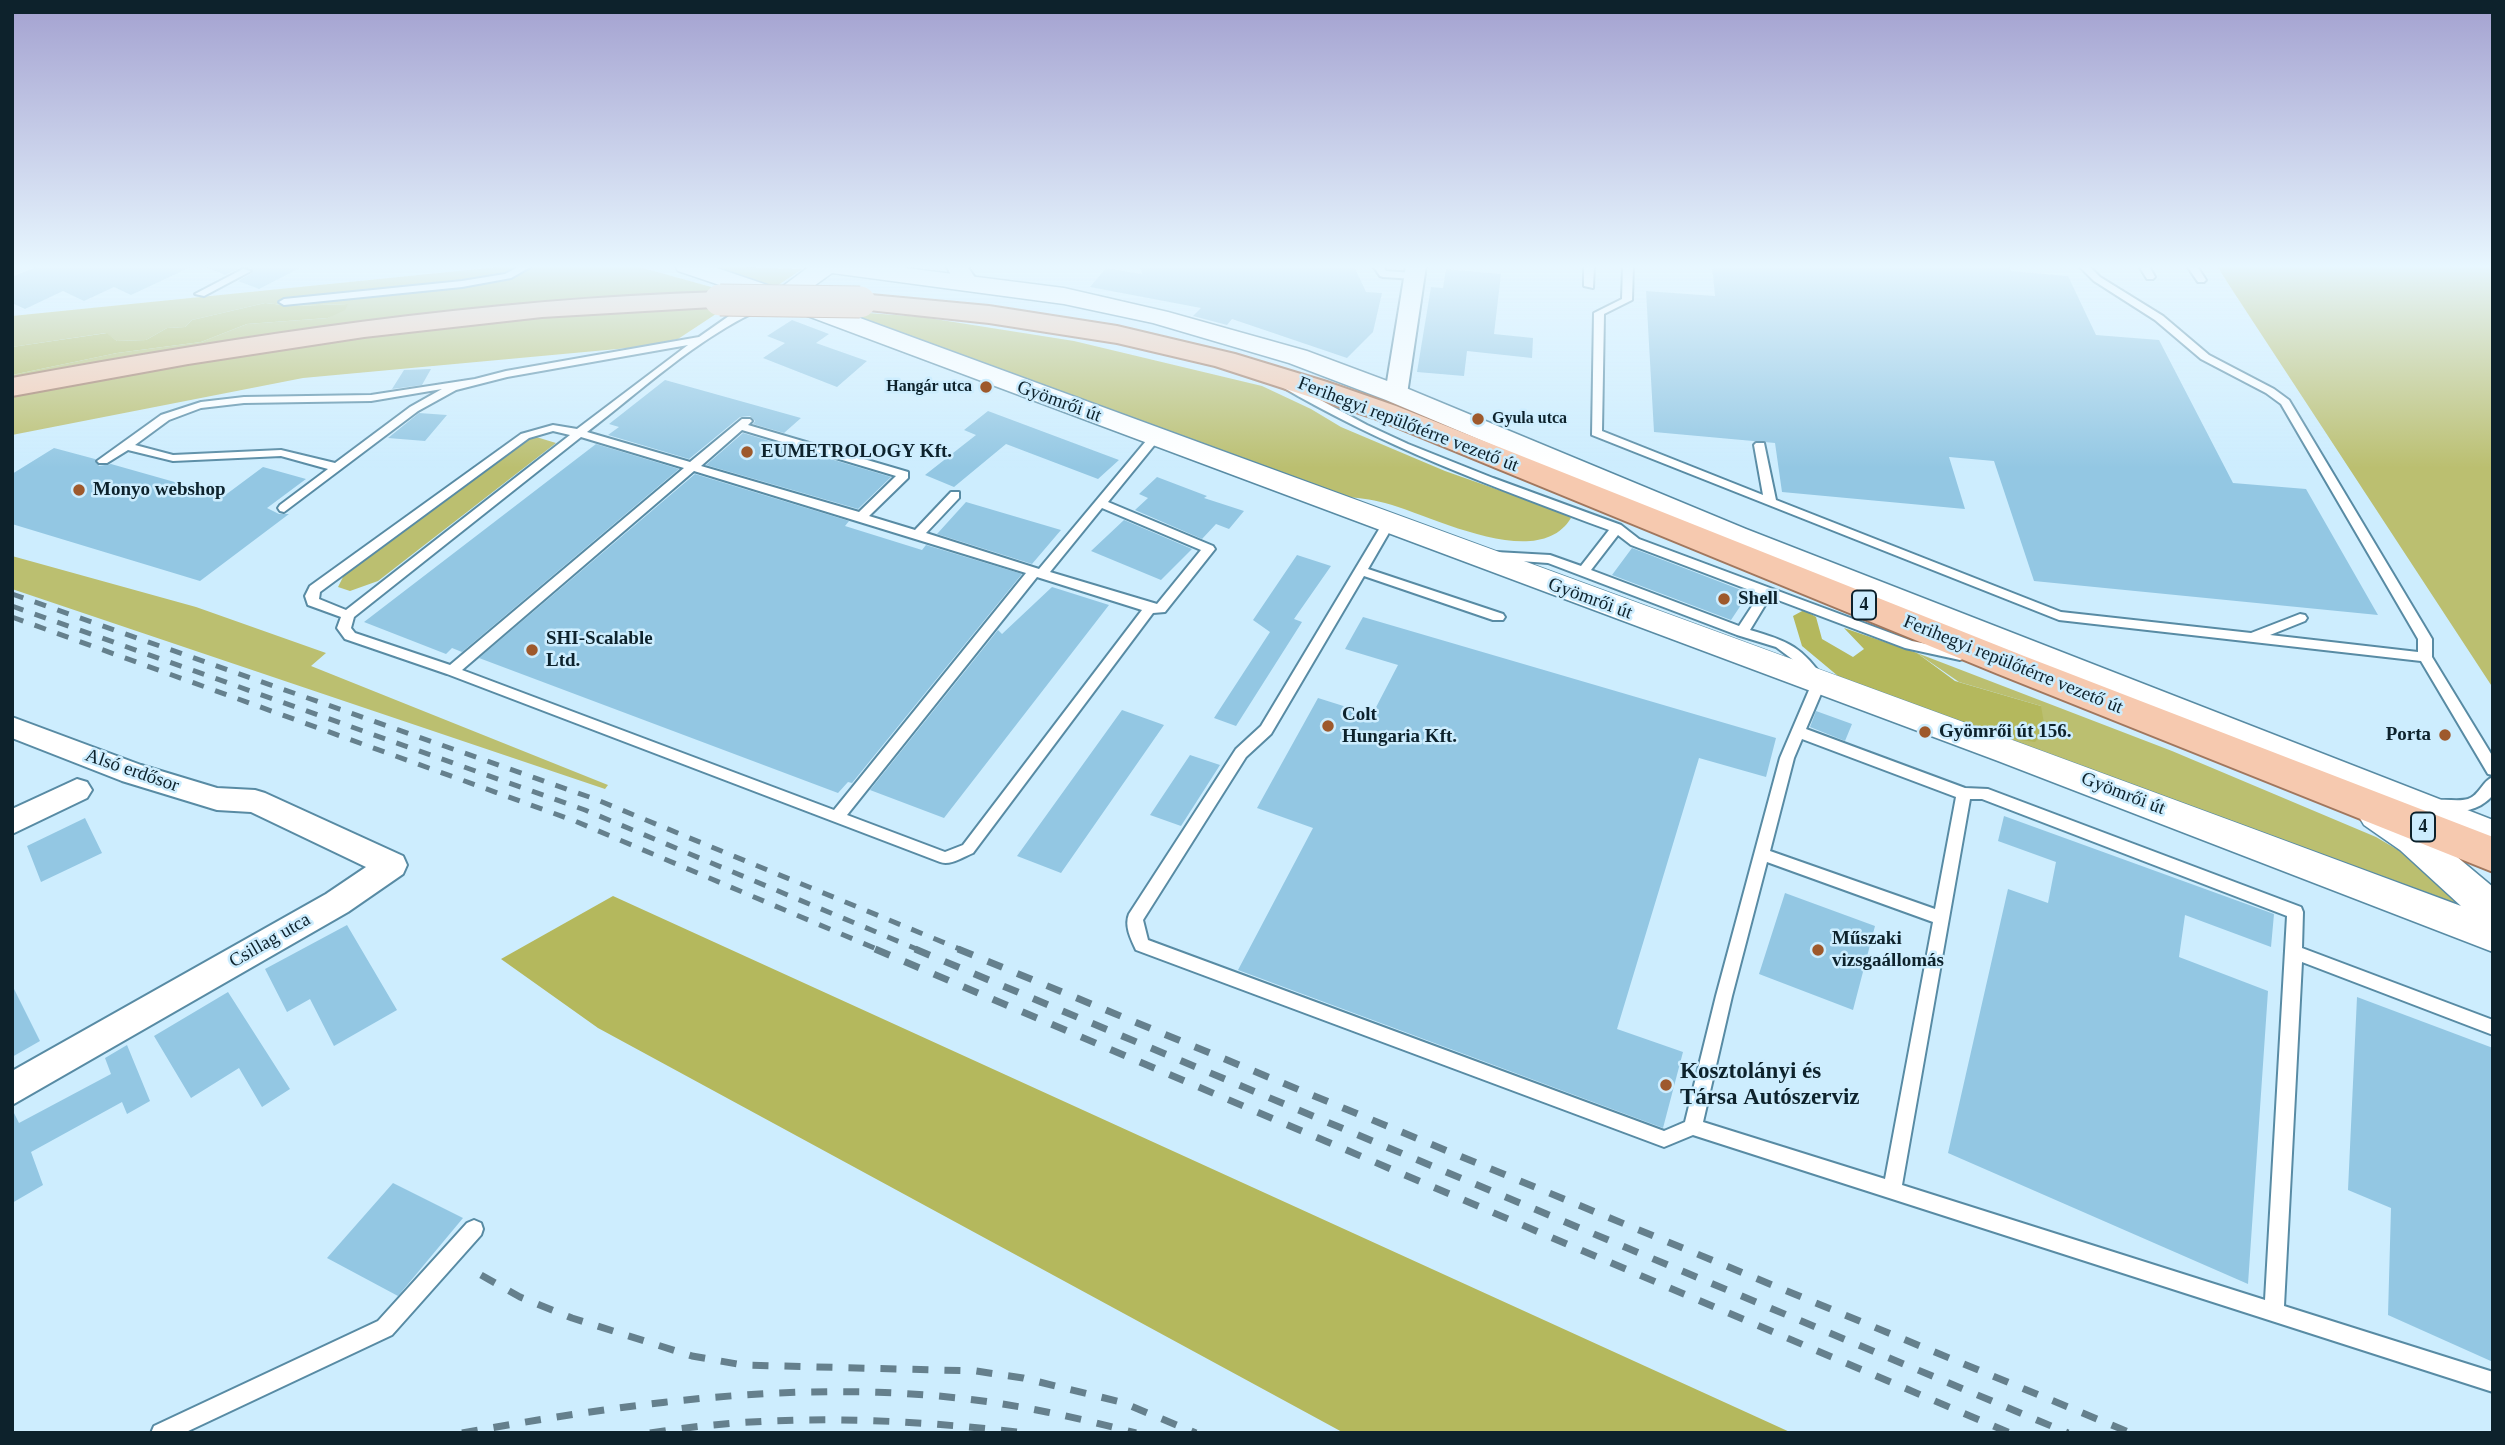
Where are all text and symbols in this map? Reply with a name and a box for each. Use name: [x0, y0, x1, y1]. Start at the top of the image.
street label: Ferihegyi repülőtérre vezető út: [1294, 372, 1522, 478]
street label: Gyömrői út: [1014, 376, 1104, 428]
place label: Hangár utca: [886, 377, 972, 397]
marker: Hangár utca: [978, 379, 994, 395]
place label: Gyula utca: [1492, 409, 1567, 429]
marker: Gyula utca: [1470, 411, 1486, 427]
place label: EUMETROLOGY Kft.: [761, 441, 952, 463]
marker: EUMETROLOGY Kft.: [739, 444, 755, 460]
place label: Monyo webshop: [93, 479, 225, 501]
marker: Monyo webshop: [71, 482, 87, 498]
street label: Gyömrői út: [1545, 573, 1635, 625]
place label: Shell: [1738, 588, 1778, 610]
road number: 4: [1852, 590, 1876, 620]
marker: Shell: [1716, 591, 1732, 607]
street label: Ferihegyi repülőtérre vezető út: [1900, 610, 2126, 720]
place label: SHI-Scalable Ltd.: [546, 628, 653, 672]
marker: SHI-Scalable Ltd.: [524, 642, 540, 658]
place label: Colt Hungaria Kft.: [1342, 704, 1457, 748]
marker: Colt Hungaria Kft.: [1320, 718, 1336, 734]
place label: Gyömrői út 156.: [1939, 721, 2071, 743]
marker: Gyömrői út 156.: [1917, 724, 1933, 740]
place label: Porta: [2386, 724, 2431, 746]
marker: Porta: [2437, 727, 2453, 743]
street label: Alsó erdősor: [82, 744, 182, 798]
street label: Gyömrői út: [2078, 768, 2168, 820]
road number: 4: [2411, 812, 2435, 842]
street label: Csillag utca: [225, 909, 315, 973]
place label: Műszaki vizsgaállomás: [1832, 928, 1944, 972]
marker: Műszaki vizsgaállomás: [1810, 942, 1826, 958]
place label: Kosztolányi és Társa Autószerviz: [1680, 1058, 1859, 1112]
marker: Kosztolányi és Társa Autószerviz: [1658, 1077, 1674, 1093]

